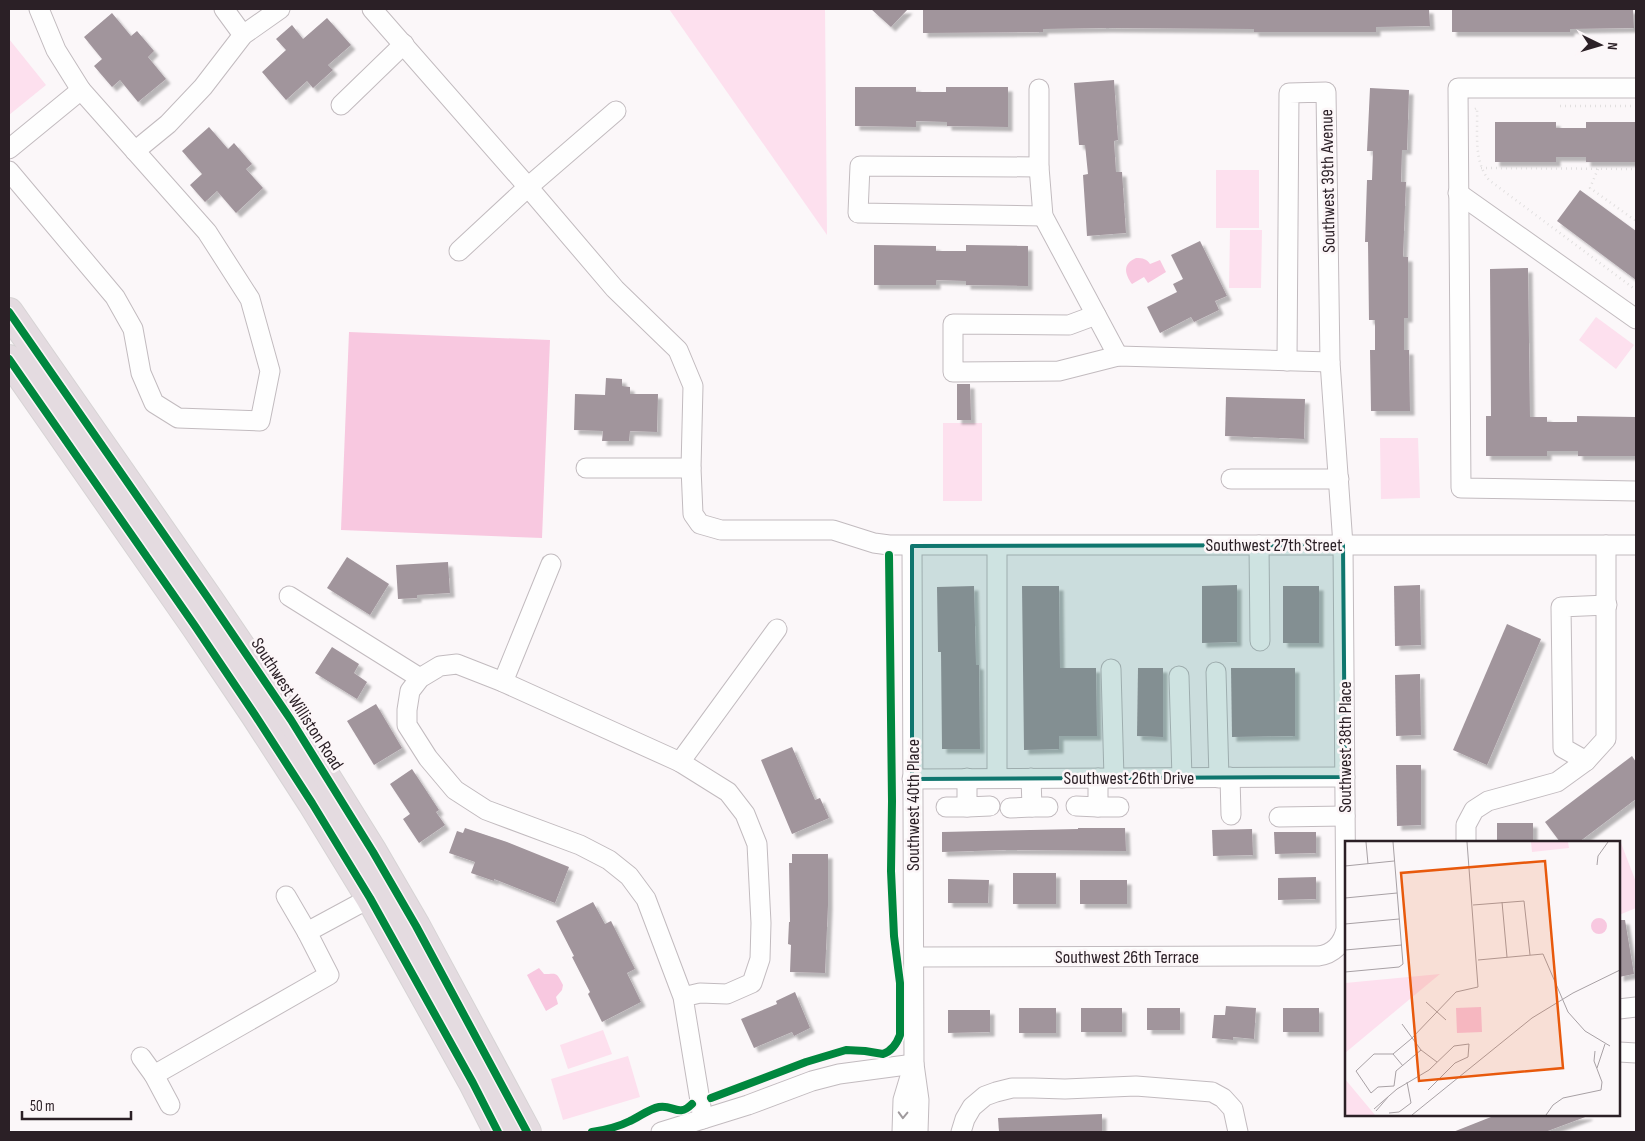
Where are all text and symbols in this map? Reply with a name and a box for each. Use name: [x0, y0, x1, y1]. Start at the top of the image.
north arrow: [1575, 20, 1625, 70]
text: N: [1604, 42, 1621, 51]
street label: Southwest 39th Avenue: [1316, 109, 1340, 253]
street label: Southwest 27th Street: [1206, 535, 1343, 556]
street label: Southwest Williston Road: [246, 634, 348, 774]
street label: Southwest 38th Place: [1335, 681, 1356, 813]
street label: Southwest 40th Place: [903, 739, 924, 871]
street label: Southwest 26th Drive: [1064, 768, 1194, 789]
inset map: [1345, 841, 1620, 1116]
street label: Southwest 26th Terrace: [1055, 947, 1199, 968]
scale bar: [22, 1088, 131, 1120]
text: 50 m: [30, 1097, 55, 1116]
one-way arrow: [897, 1111, 908, 1119]

